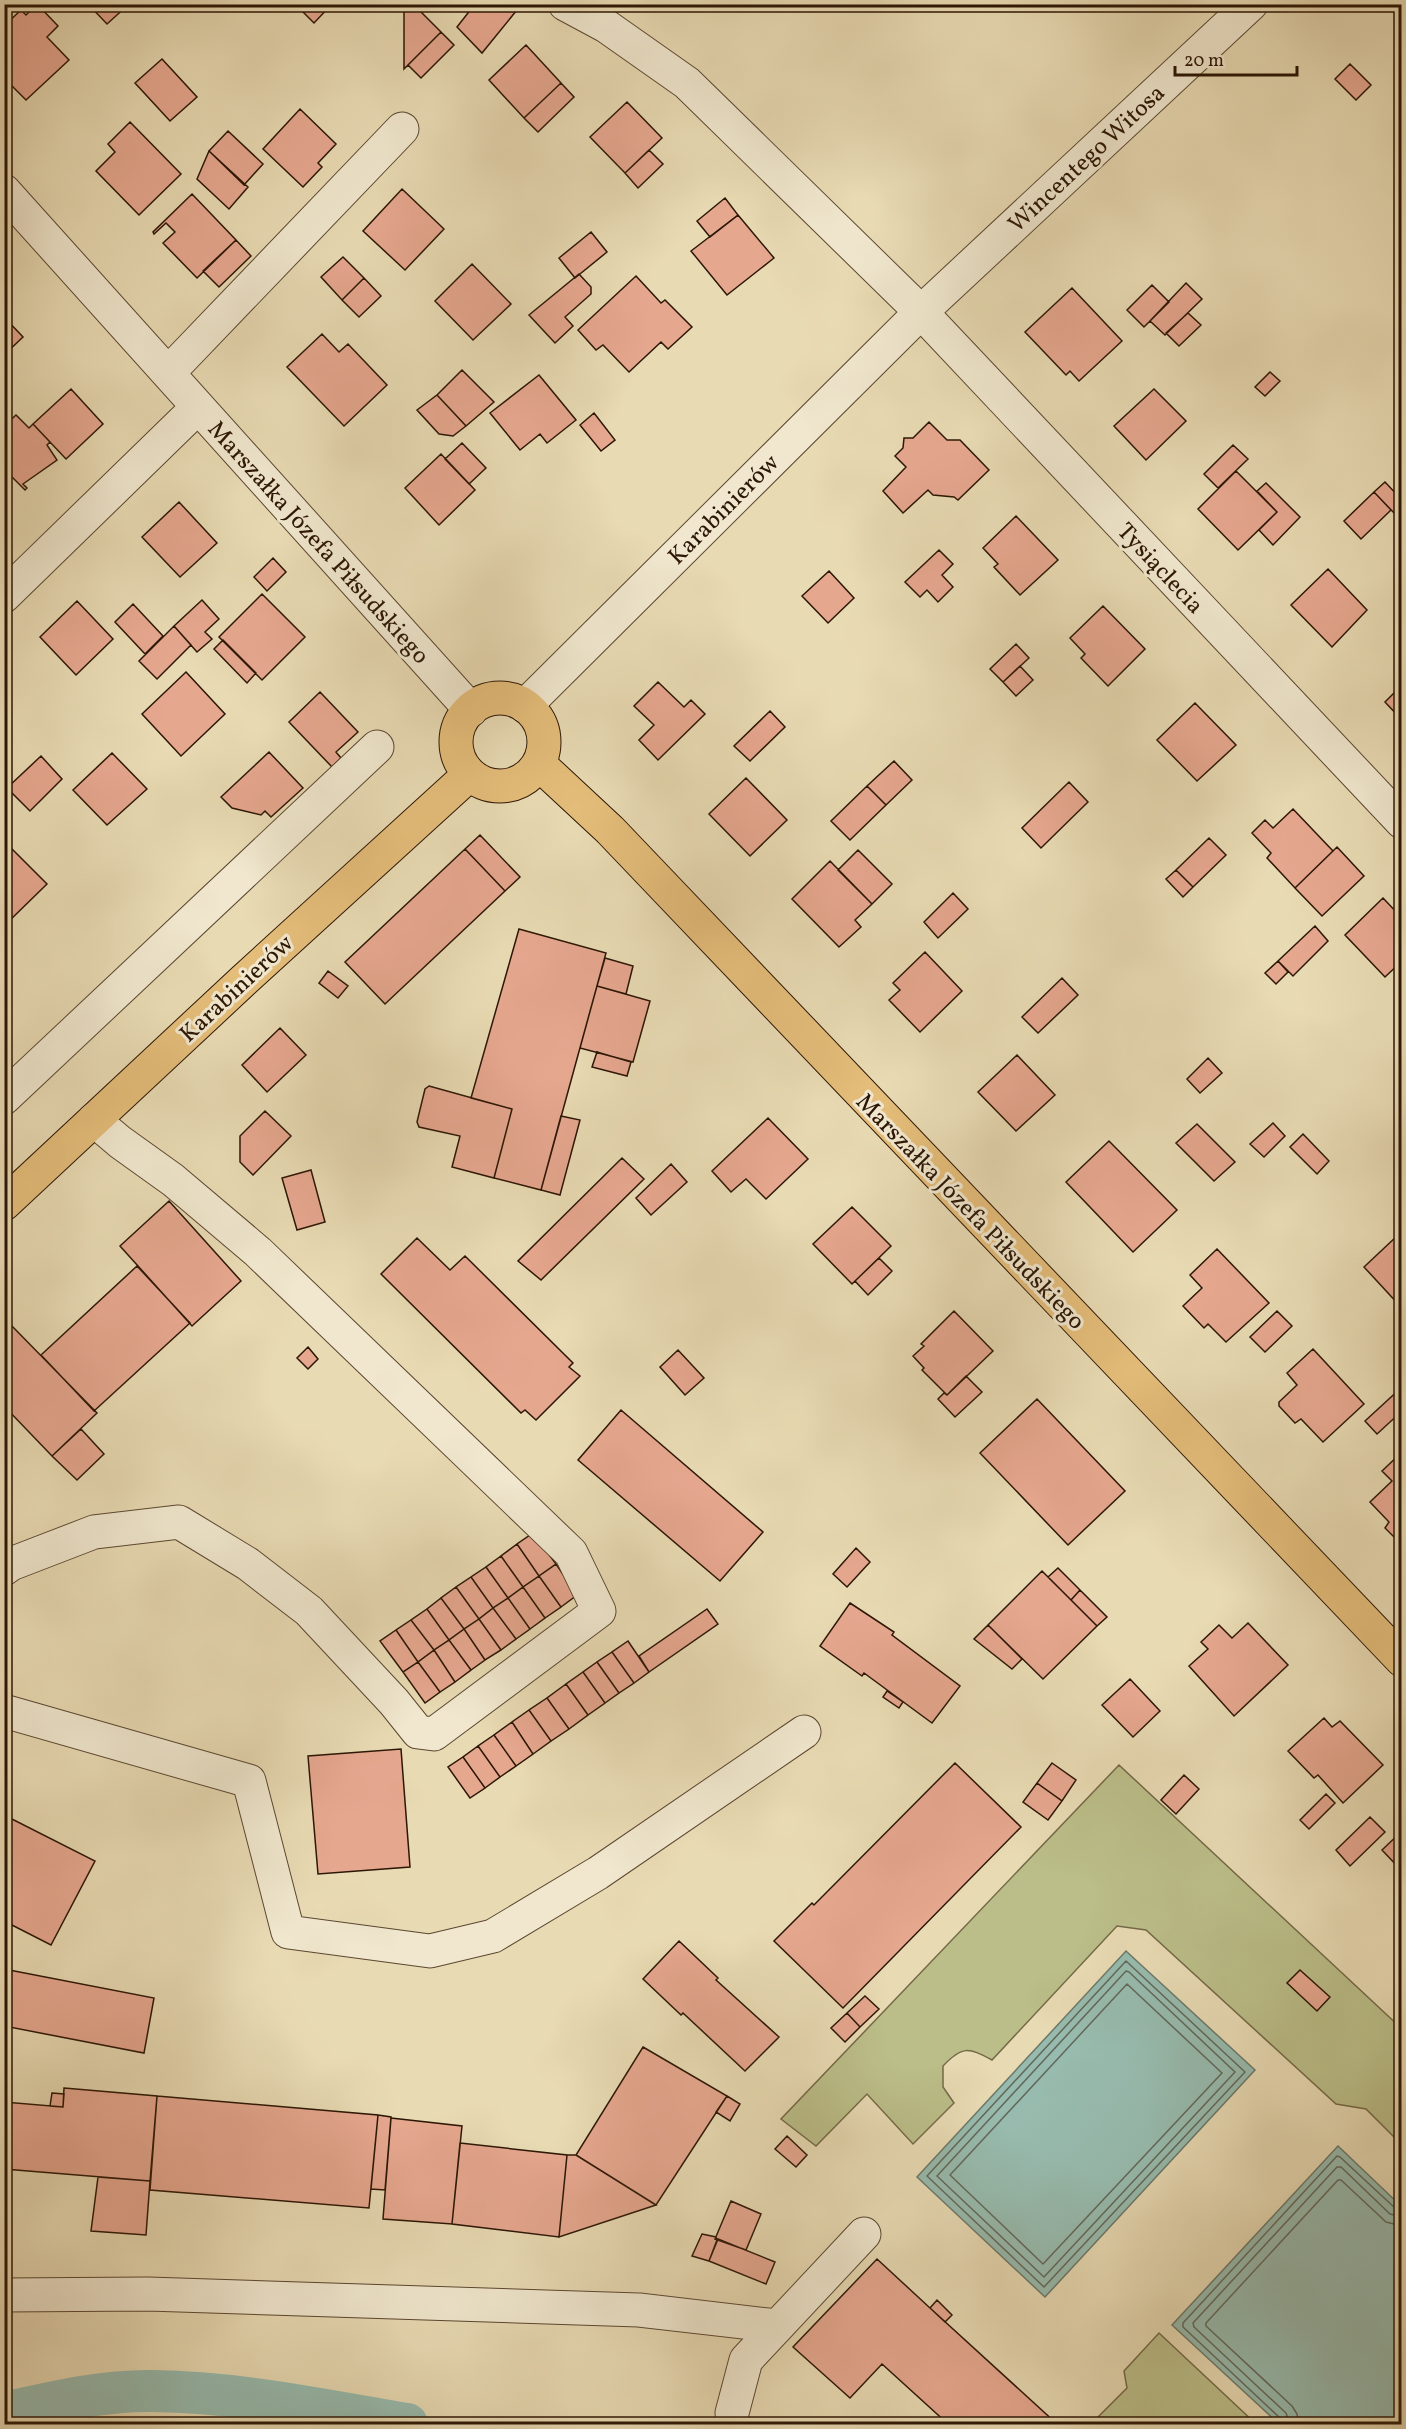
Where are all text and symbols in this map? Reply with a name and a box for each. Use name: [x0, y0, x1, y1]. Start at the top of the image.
scale bar: [1175, 39, 1296, 77]
text: 20 m: [1184, 49, 1224, 74]
street label: Wincentego Witosa: [1001, 78, 1173, 241]
street label: Marszałka Józefa Piłsudskiego: [199, 414, 436, 673]
street label: Karabinierów: [661, 447, 788, 574]
street label: Tysiąclecia: [1108, 516, 1211, 623]
street label: Karabinierów: [173, 927, 302, 1051]
street label: Marszałka Józefa Piłsudskiego: [847, 1086, 1092, 1338]

